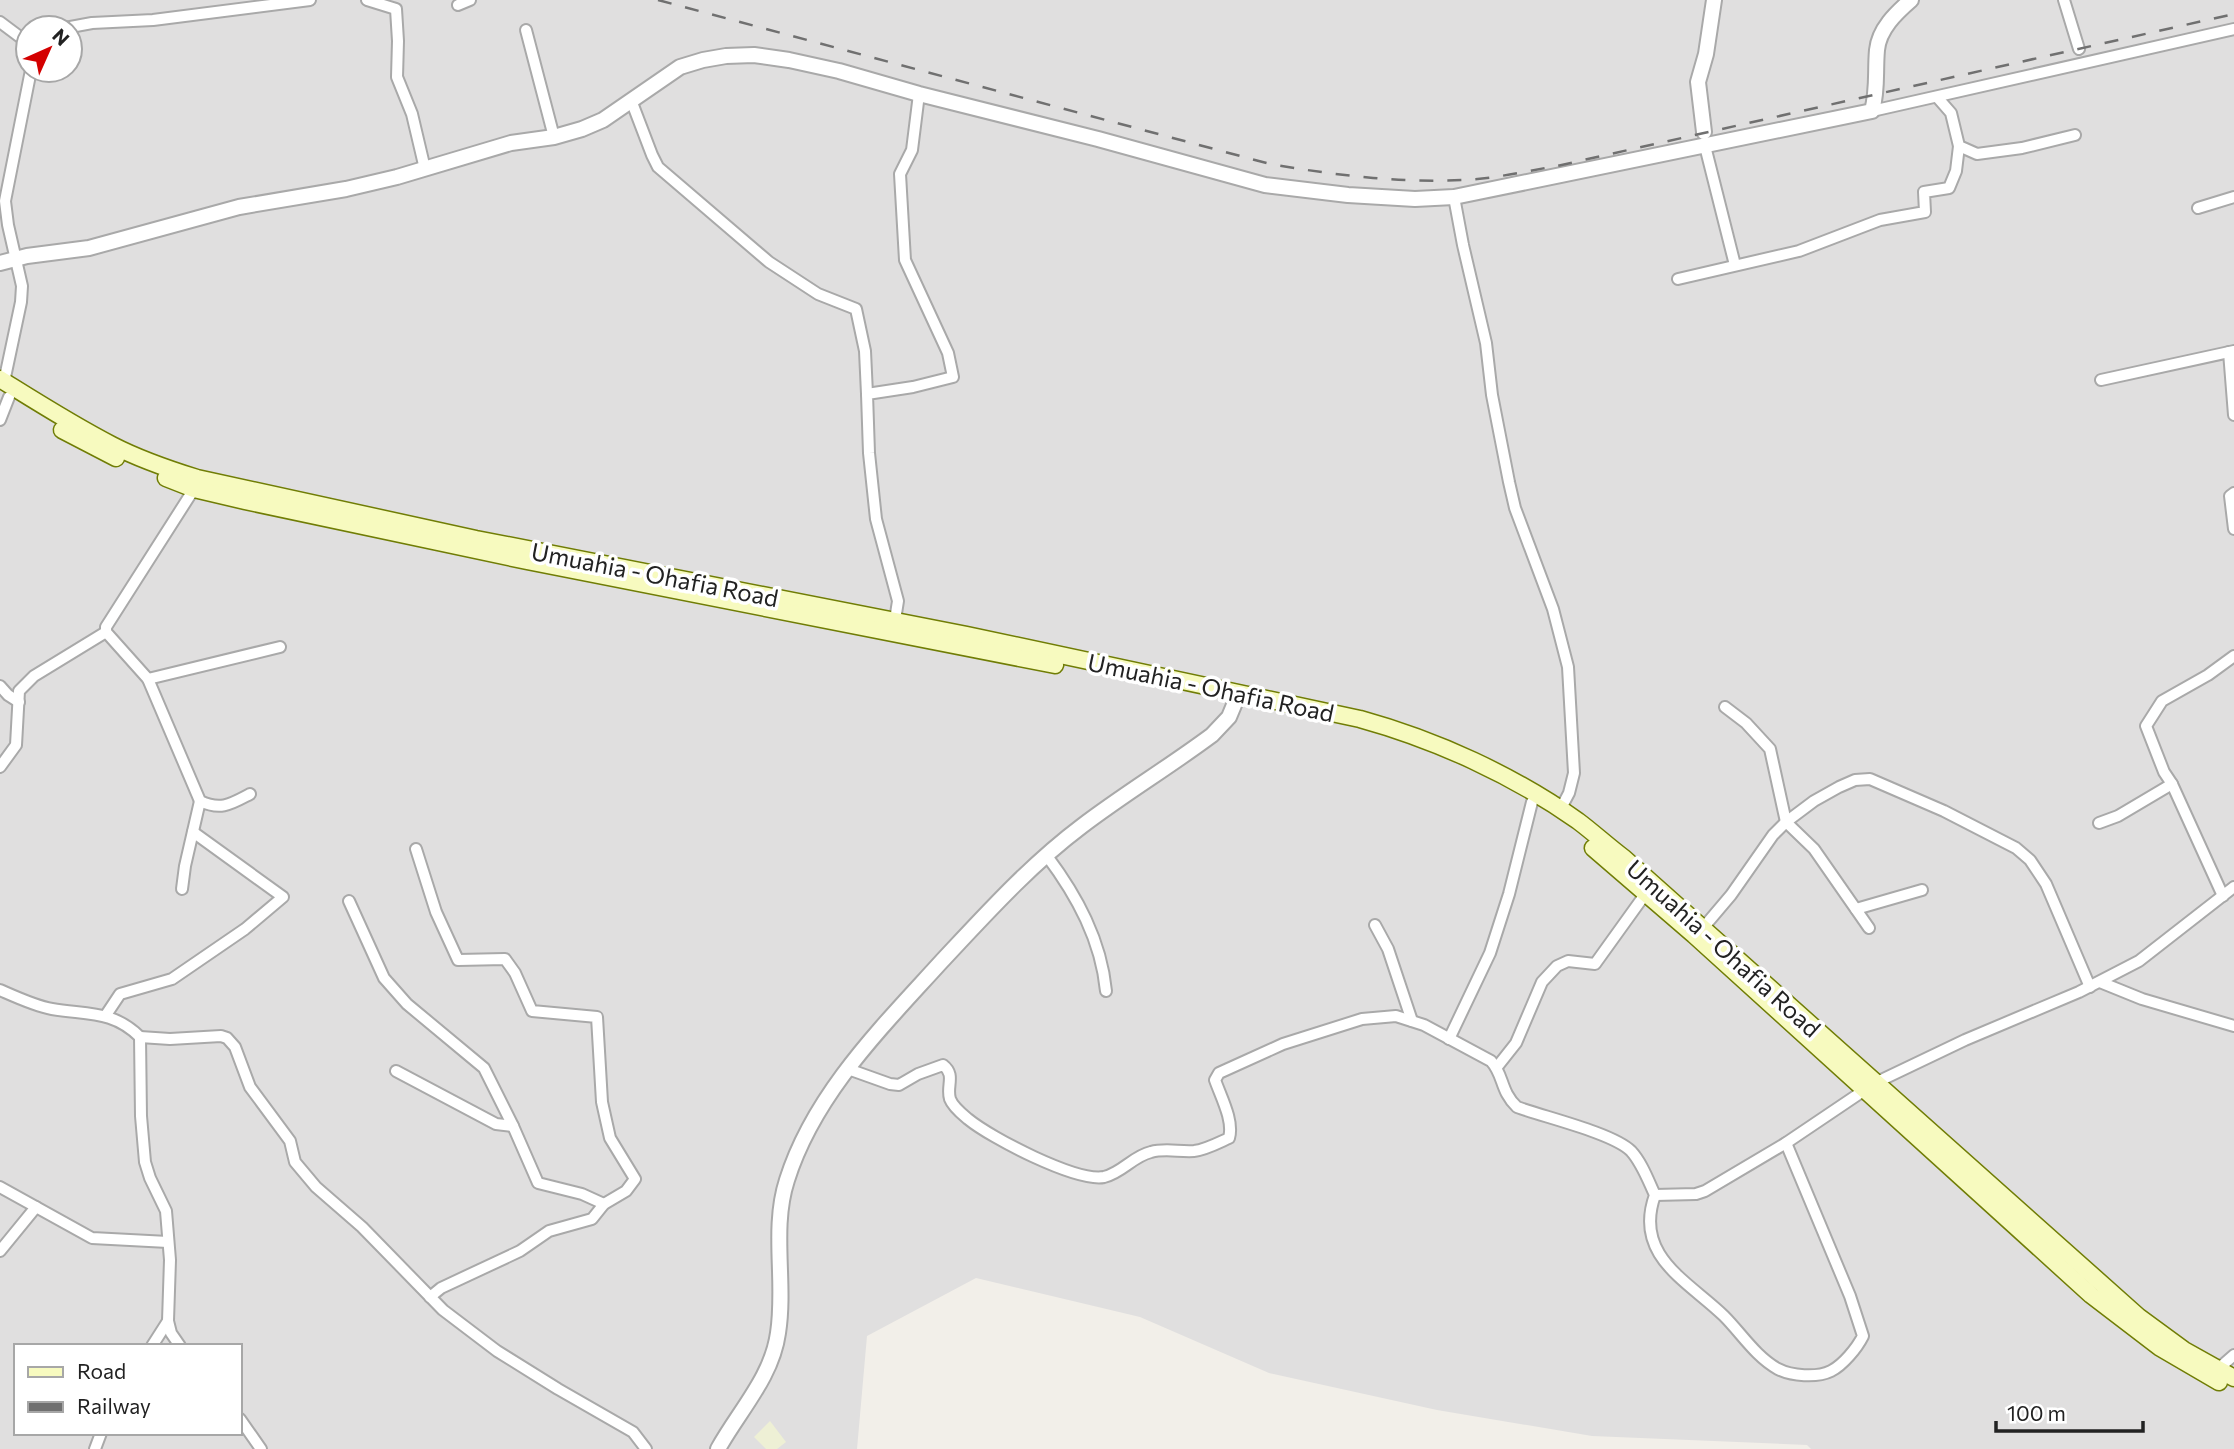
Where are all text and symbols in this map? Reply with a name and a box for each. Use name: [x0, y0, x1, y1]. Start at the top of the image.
north arrow: [14, 14, 84, 84]
text: N: [48, 23, 75, 50]
street label: Umuahia - Ohafia Road: [529, 536, 781, 612]
street label: Umuahia - Ohafia Road: [1085, 647, 1337, 727]
street label: Umuahia - Ohafia Road: [1621, 853, 1827, 1043]
legend: [14, 1344, 242, 1435]
text: Road: [77, 1358, 126, 1383]
scale bar: [1996, 1390, 2143, 1434]
text: Railway: [77, 1393, 151, 1418]
text: 100 m: [2007, 1400, 2066, 1425]

